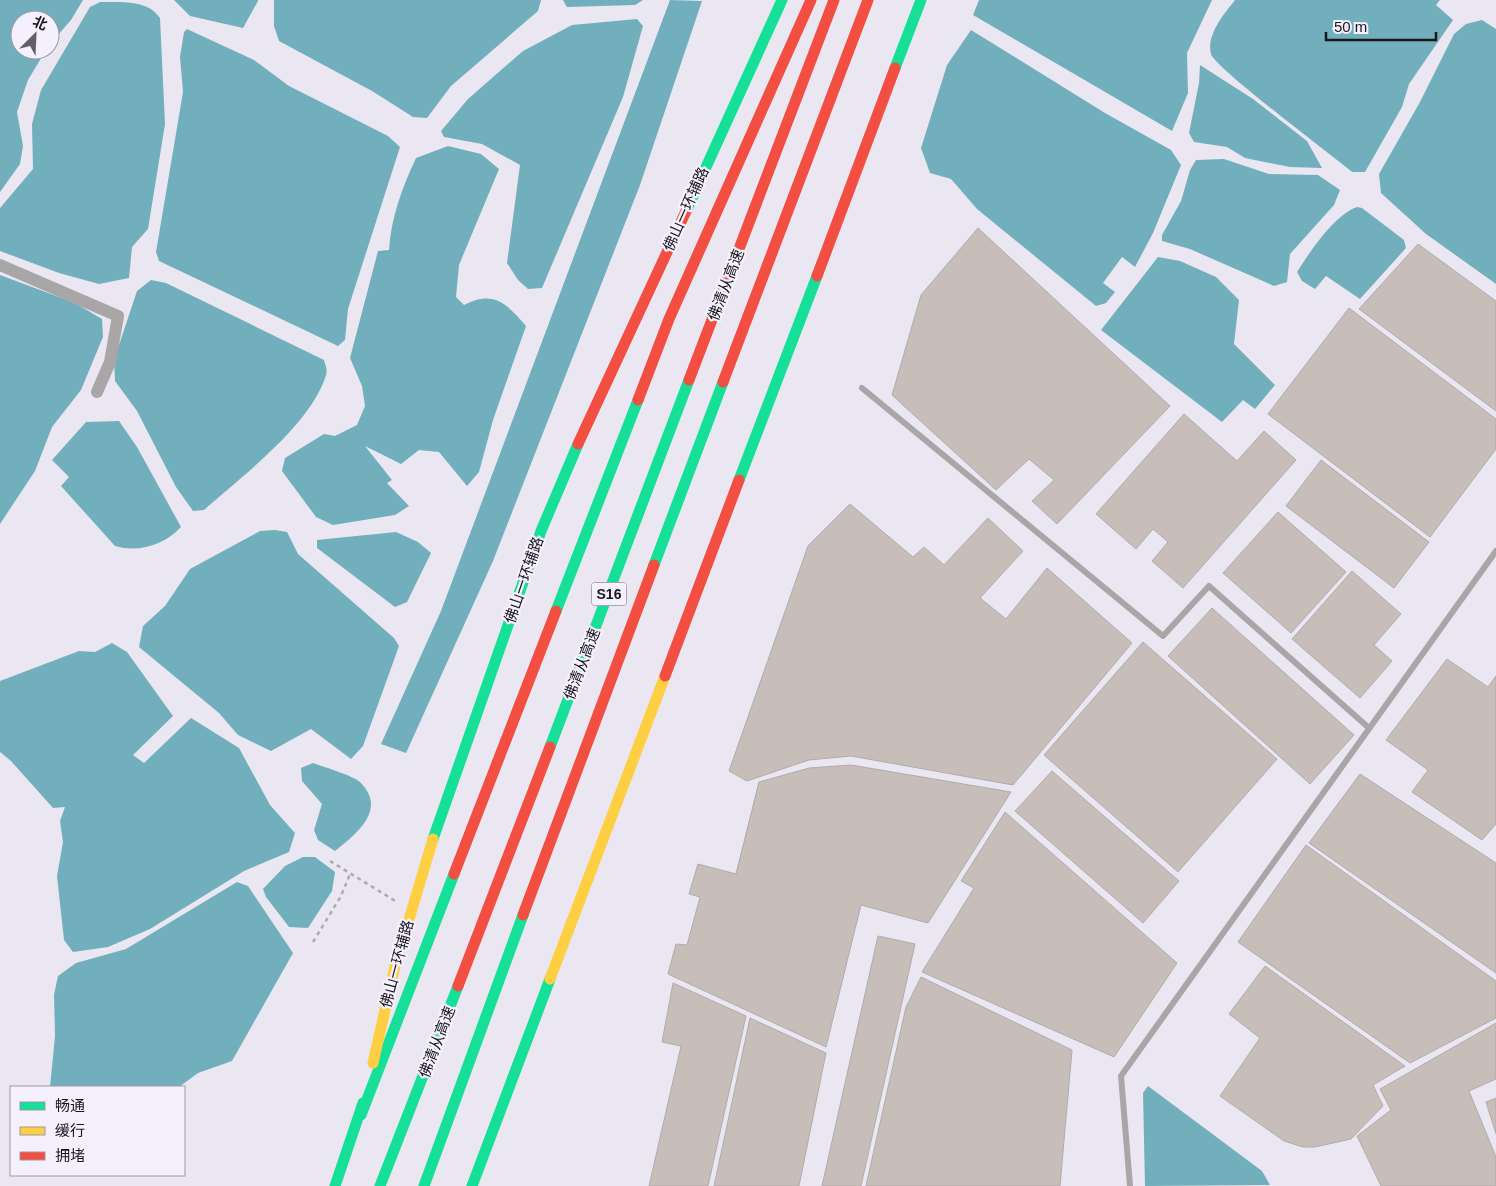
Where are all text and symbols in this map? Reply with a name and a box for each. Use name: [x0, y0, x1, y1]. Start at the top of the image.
north arrow: [10, 10, 60, 60]
scale bar: [1326, 10, 1436, 42]
text: 北: [31, 13, 50, 33]
text: 50 m: [1334, 18, 1367, 35]
street label: 佛山一环辅路: [659, 164, 712, 253]
street label: 佛清从高速: [704, 247, 747, 323]
street label: 佛山一环辅路: [501, 535, 546, 625]
road number: S16: [592, 582, 626, 606]
street label: 佛清从高速: [560, 626, 603, 702]
street label: 佛山一环辅路: [377, 918, 416, 1010]
street label: 佛清从高速: [415, 1004, 458, 1080]
legend: [10, 1086, 185, 1176]
text: 畅通: [55, 1097, 85, 1114]
text: 缓行: [55, 1122, 85, 1139]
text: 拥堵: [55, 1147, 85, 1164]

